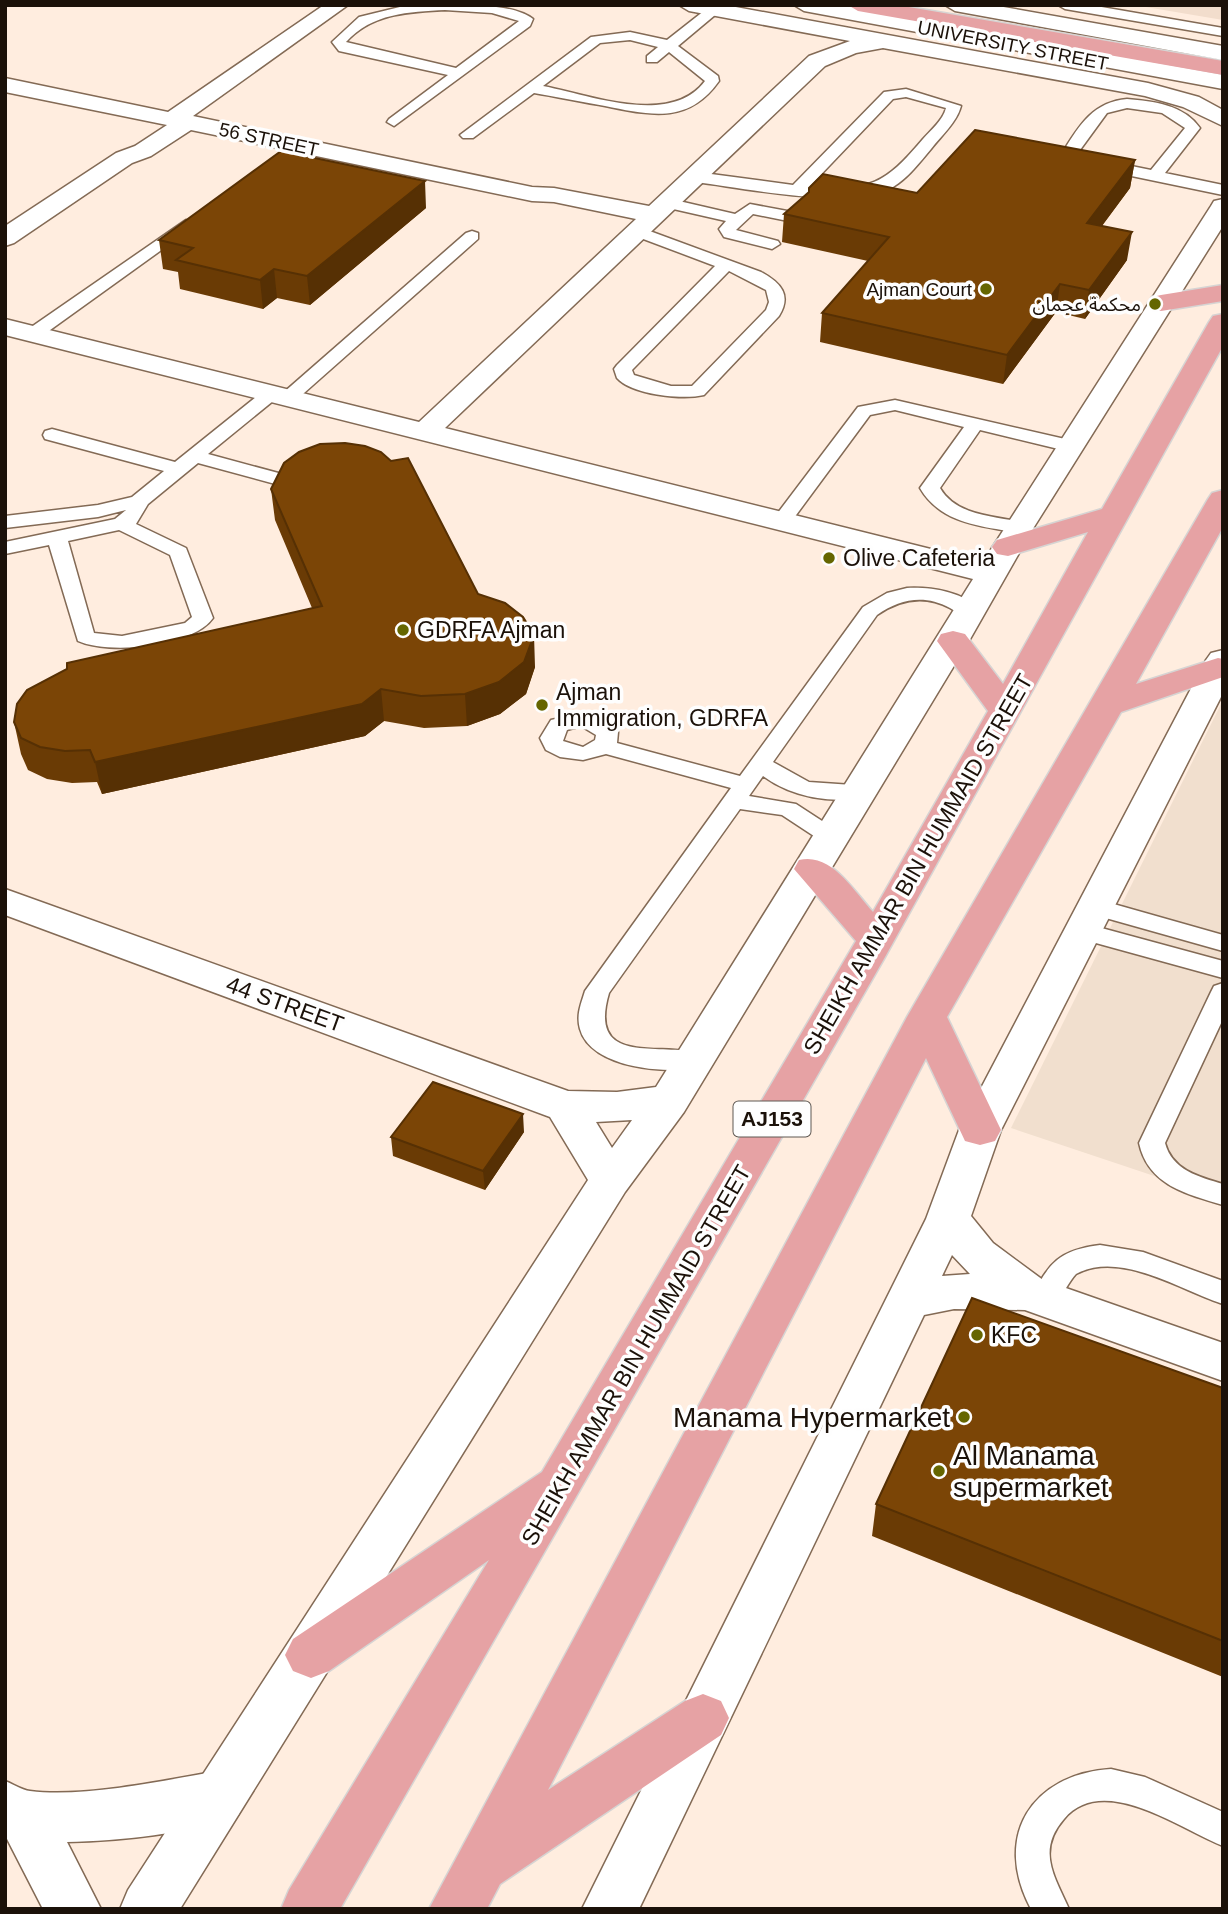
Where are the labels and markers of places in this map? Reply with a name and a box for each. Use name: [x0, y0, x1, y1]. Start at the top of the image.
place label: Ajman Court: [866, 279, 973, 300]
marker: Ajman Court: [978, 281, 994, 297]
place label: محكمة عجمان: [1033, 294, 1141, 315]
marker: محكمة عجمان: [1147, 296, 1163, 312]
place label: Olive Cafeteria: [843, 545, 995, 571]
marker: Olive Cafeteria: [821, 550, 837, 566]
place label: GDRFA Ajman: [417, 617, 565, 643]
marker: GDRFA Ajman: [395, 622, 411, 638]
place label: Ajman Immigration, GDRFA: [556, 679, 769, 731]
marker: Ajman Immigration, GDRFA: [534, 697, 550, 713]
place label: KFC: [991, 1322, 1037, 1348]
marker: KFC: [969, 1327, 985, 1343]
place label: Manama Hypermarket: [673, 1402, 950, 1433]
marker: Manama Hypermarket: [956, 1409, 972, 1425]
place label: Al Manama supermarket: [953, 1440, 1109, 1503]
marker: Al Manama supermarket: [931, 1463, 947, 1479]

